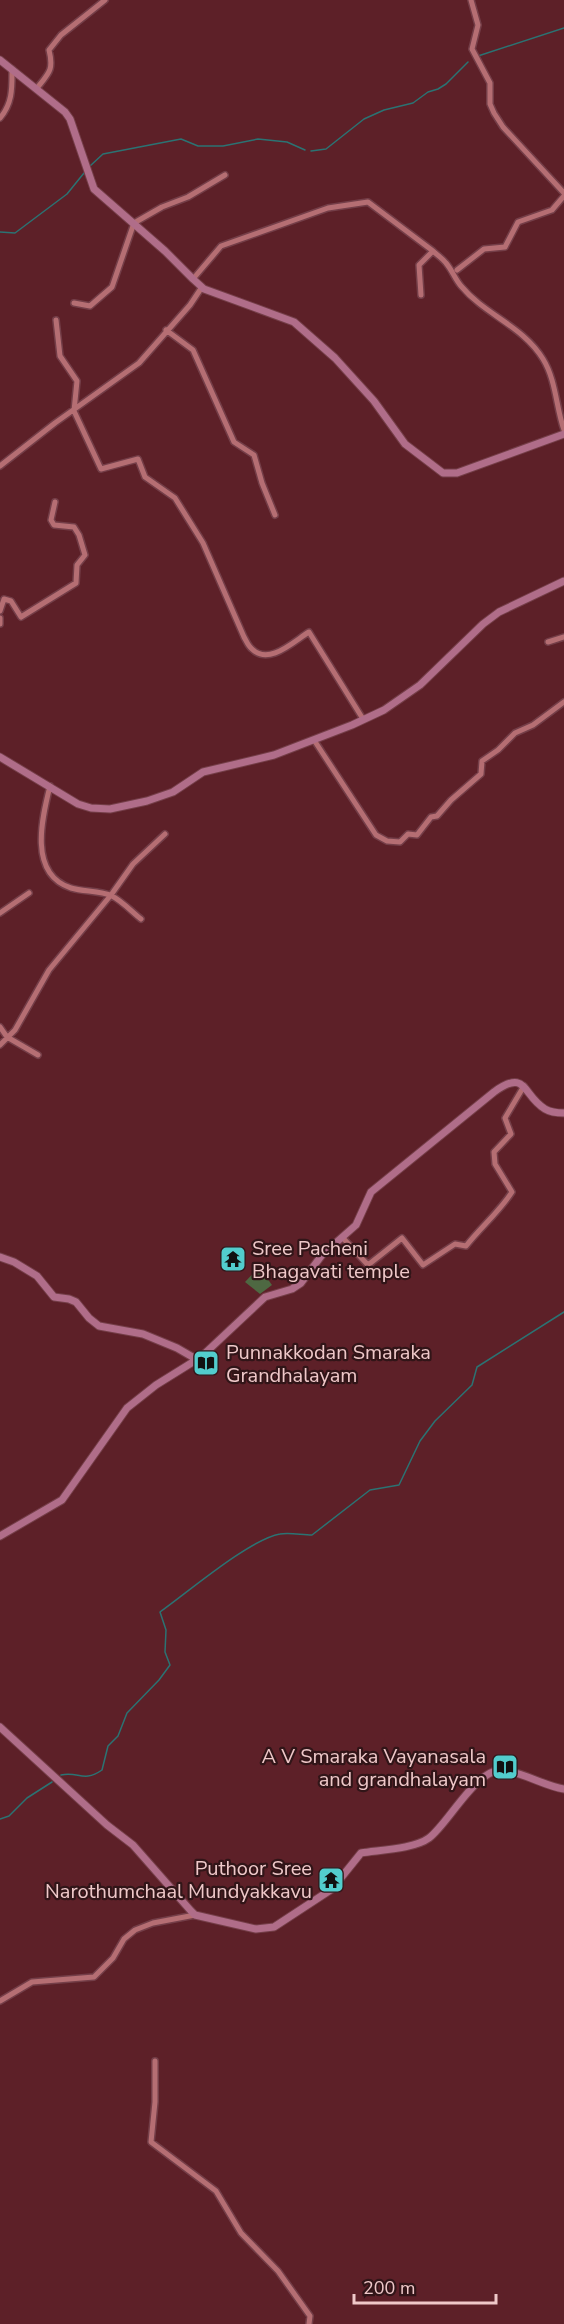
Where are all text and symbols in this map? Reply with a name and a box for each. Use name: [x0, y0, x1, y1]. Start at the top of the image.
place label: Sree Pacheni Bhagavati temple: [252, 1235, 410, 1285]
temple icon: Sree Pacheni Bhagavati temple: [218, 1244, 248, 1274]
place label: Punnakkodan Smaraka Grandhalayam: [226, 1339, 431, 1389]
library icon: Punnakkodan Smaraka Grandhalayam: [191, 1348, 221, 1378]
place label: A V Smaraka Vayanasala and grandhalayam: [262, 1743, 486, 1793]
library icon: A V Smaraka Vayanasala and grandhalayam: [490, 1752, 520, 1782]
place label: Puthoor Sree Narothumchaal Mundyakkavu: [45, 1855, 312, 1905]
temple icon: Puthoor Sree Narothumchaal Mundyakkavu: [316, 1865, 346, 1895]
scale bar: [354, 2267, 496, 2305]
text: 200 m: [363, 2276, 415, 2300]

